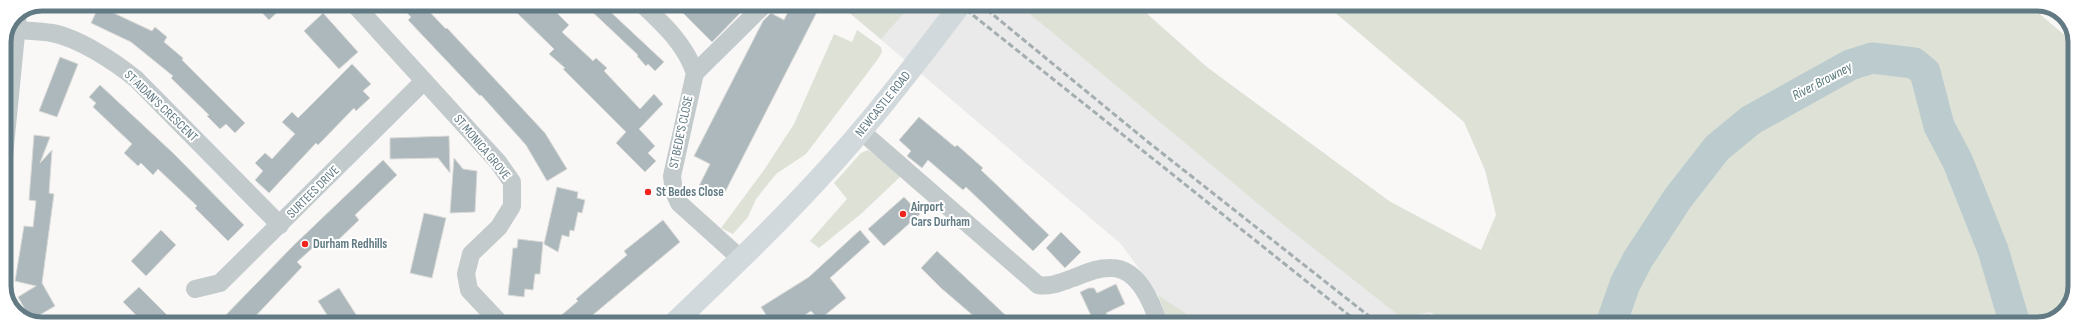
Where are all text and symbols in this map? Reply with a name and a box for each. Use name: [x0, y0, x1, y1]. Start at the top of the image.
water label: River Browney: [1789, 58, 1855, 104]
street label: ST AIDAN'S CRESCENT: [121, 67, 201, 145]
street label: NEWCASTLE ROAD: [852, 68, 914, 140]
street label: ST BEDE'S CLOSE: [666, 94, 696, 170]
street label: ST MONICA GROVE: [450, 111, 514, 183]
street label: SURTEES DRIVE: [283, 162, 343, 222]
place label: St Bedes Close: [656, 184, 724, 200]
marker: St Bedes Close: [643, 187, 653, 197]
place label: Airport Cars Durham: [910, 199, 970, 230]
marker: Airport Cars Durham: [898, 209, 908, 219]
place label: Durham Redhills: [313, 236, 387, 252]
marker: Durham Redhills: [300, 239, 310, 249]

